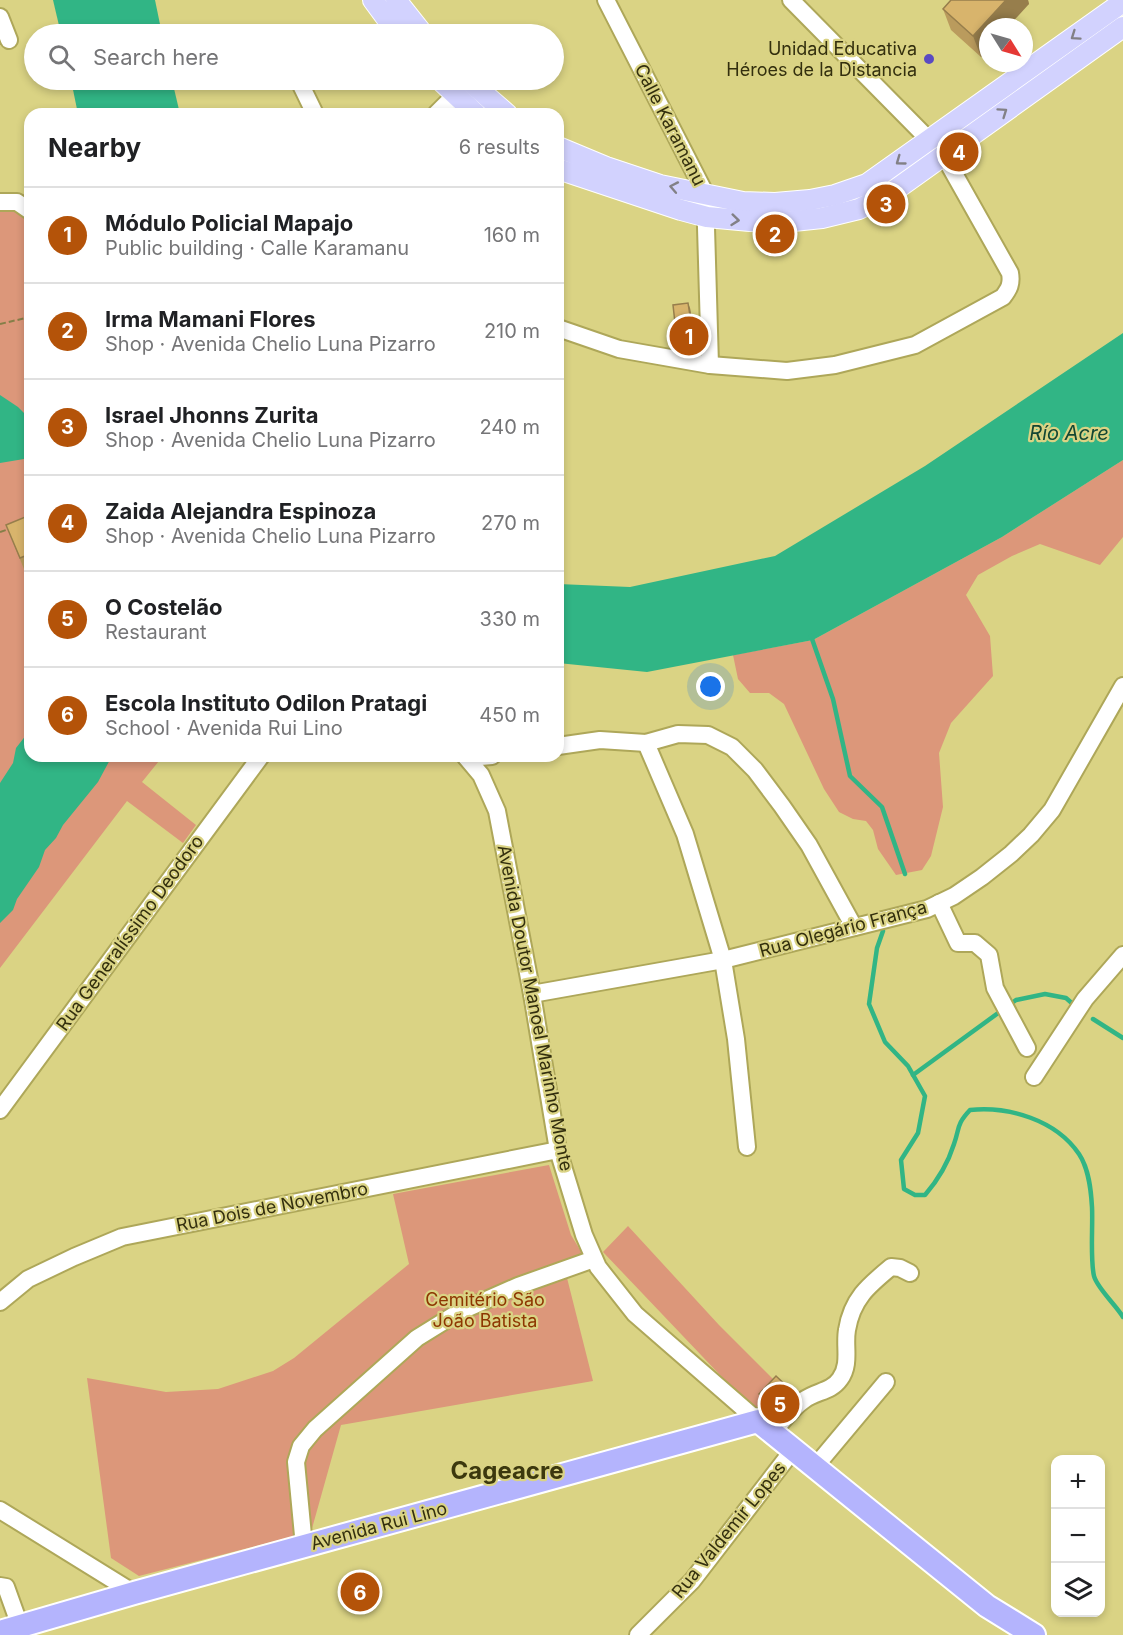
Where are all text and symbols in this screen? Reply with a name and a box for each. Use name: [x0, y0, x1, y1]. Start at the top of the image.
north arrow: [979, 18, 1033, 72]
search box: [24, 24, 564, 90]
one-way arrow: [1071, 28, 1082, 39]
place label: Unidad Educativa Héroes de la Distancia: [726, 38, 917, 80]
icon: search: [45, 41, 78, 74]
text: Search here: [93, 44, 219, 70]
marker: Unidad Educativa Héroes de la Distancia: [922, 52, 936, 66]
street label: Calle Karamanu: [631, 60, 710, 189]
one-way arrow: [996, 108, 1007, 119]
pin: 4: [940, 130, 978, 174]
text: Nearby: [48, 132, 141, 163]
text: 6 results: [459, 135, 540, 159]
one-way arrow: [895, 154, 906, 165]
one-way arrow: [669, 181, 679, 194]
pin: 3: [866, 182, 906, 226]
text: Módulo Policial Mapajo: [105, 210, 353, 236]
pin: 2: [756, 212, 794, 256]
one-way arrow: [730, 213, 739, 226]
text: 1: [63, 223, 72, 247]
text: 160 m: [484, 223, 540, 247]
text: Public building · Calle Karamanu: [105, 236, 409, 260]
text: Irma Mamani Flores: [105, 306, 316, 332]
pin: 1: [670, 314, 708, 358]
text: 2: [61, 319, 74, 343]
text: 210 m: [484, 319, 540, 343]
text: Shop · Avenida Chelio Luna Pizarro: [105, 332, 436, 356]
text: Israel Jhonns Zurita: [105, 402, 319, 428]
text: 3: [61, 415, 74, 439]
text: 240 m: [479, 415, 540, 439]
water label: Río Acre: [1029, 421, 1109, 445]
text: Shop · Avenida Chelio Luna Pizarro: [105, 428, 436, 452]
text: Zaida Alejandra Espinoza: [105, 498, 376, 524]
text: 4: [61, 511, 74, 535]
text: 270 m: [481, 511, 540, 535]
text: Shop · Avenida Chelio Luna Pizarro: [105, 524, 436, 548]
text: O Costelão: [105, 594, 222, 620]
text: 5: [61, 607, 74, 631]
text: 330 m: [480, 607, 540, 631]
text: Restaurant: [105, 620, 207, 644]
your location: [696, 672, 725, 701]
text: Escola Instituto Odilon Pratagi: [105, 690, 427, 716]
text: 6: [61, 703, 74, 727]
text: 450 m: [479, 703, 540, 727]
text: School · Avenida Rui Lino: [105, 716, 343, 740]
street label: Rua Generalíssimo Deodoro: [52, 831, 208, 1035]
street label: Avenida Doutor Manoel Marinho Monte: [494, 843, 577, 1173]
street label: Rua Olegário França: [757, 896, 929, 961]
street label: Rua Dois de Novembro: [174, 1178, 370, 1235]
park label: Cemitério São João Batista: [425, 1289, 545, 1331]
pin: 5: [760, 1382, 800, 1426]
map controls: [1051, 1455, 1105, 1617]
button: +: [1051, 1455, 1105, 1509]
district label: Cageacre: [451, 1456, 563, 1485]
street label: Rua Valdemir Lopes: [667, 1457, 790, 1602]
street label: Avenida Rui Lino: [308, 1497, 449, 1554]
button: −: [1051, 1509, 1105, 1563]
button: layers: [1051, 1563, 1105, 1617]
pin: 6: [340, 1570, 380, 1614]

